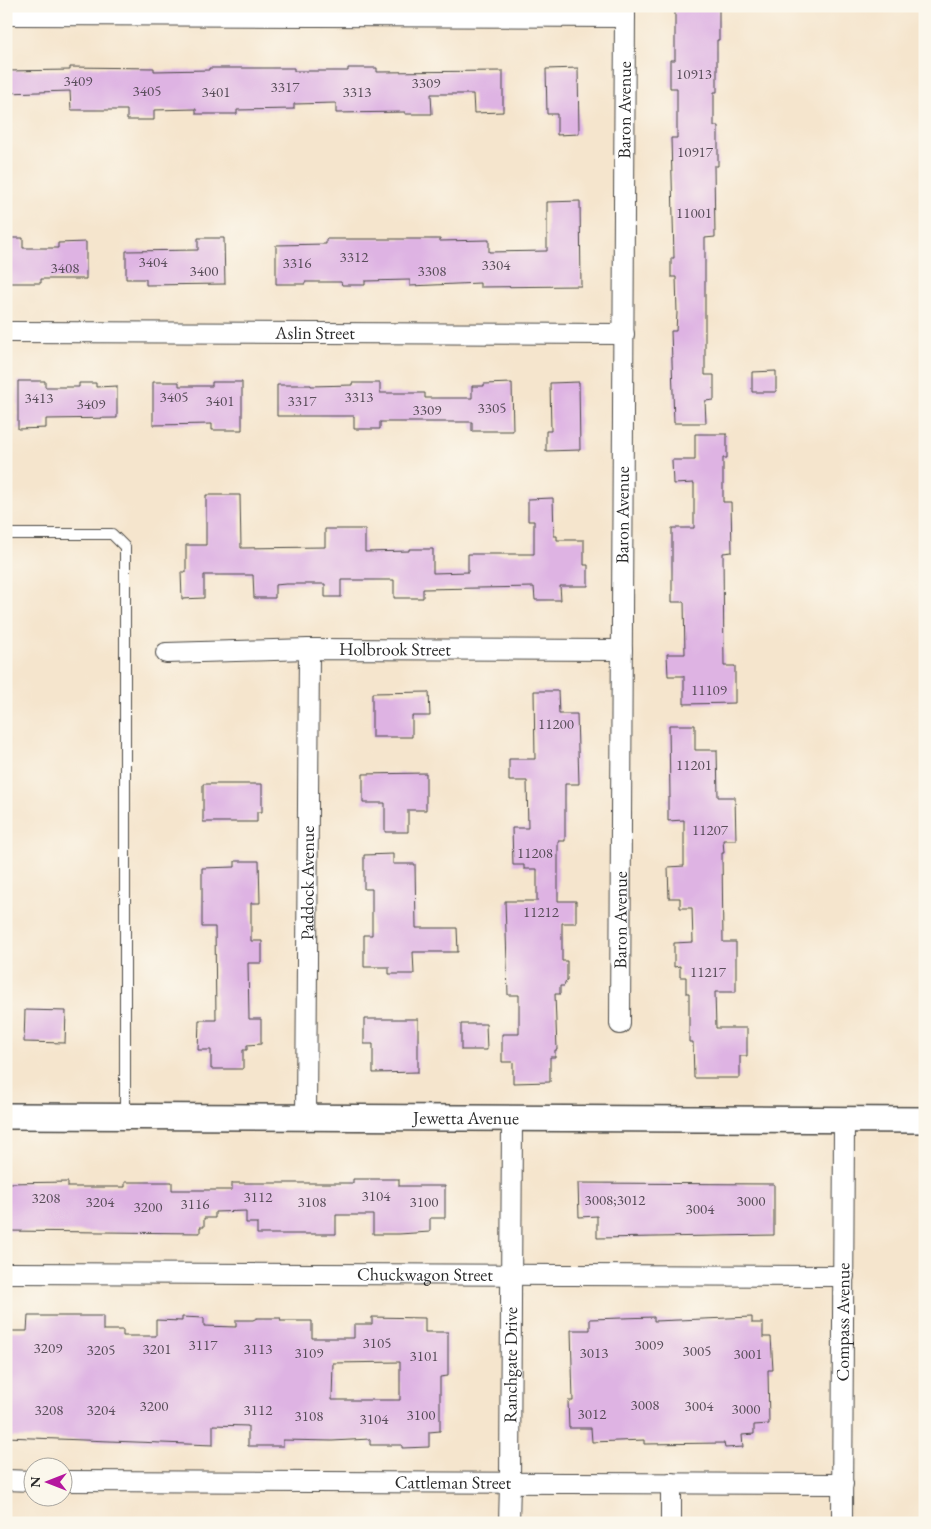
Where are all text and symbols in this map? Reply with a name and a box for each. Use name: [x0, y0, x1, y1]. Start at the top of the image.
street label: Baron Avenue: [612, 61, 636, 159]
house number: 10913: [676, 64, 712, 83]
house number: 3409: [64, 71, 92, 90]
house number: 3309: [412, 73, 440, 92]
house number: 3317: [271, 77, 300, 96]
house number: 3405: [133, 81, 161, 100]
house number: 3401: [202, 82, 230, 101]
house number: 3313: [343, 82, 371, 101]
house number: 10917: [677, 142, 714, 161]
house number: 11001: [676, 203, 712, 222]
house number: 3312: [340, 247, 369, 266]
house number: 3404: [139, 252, 168, 271]
house number: 3316: [283, 253, 311, 272]
house number: 3304: [482, 255, 511, 274]
house number: 3408: [51, 258, 79, 277]
house number: 3400: [190, 261, 218, 280]
house number: 3308: [418, 261, 446, 280]
street label: Aslin Street: [274, 321, 355, 344]
house number: 3405: [160, 387, 188, 406]
house number: 3313: [345, 387, 373, 406]
house number: 3413: [25, 388, 53, 407]
house number: 3401: [206, 391, 234, 410]
house number: 3317: [288, 391, 317, 410]
house number: 3409: [77, 394, 105, 413]
house number: 3305: [478, 398, 506, 417]
house number: 3309: [413, 400, 441, 419]
street label: Baron Avenue: [610, 466, 634, 564]
street label: Holbrook Street: [339, 637, 451, 660]
house number: 11109: [691, 680, 727, 699]
house number: 11200: [538, 714, 574, 733]
house number: 11201: [676, 755, 712, 774]
house number: 11207: [692, 820, 729, 839]
street label: Paddock Avenue: [295, 826, 319, 940]
house number: 11208: [517, 843, 553, 862]
street label: Baron Avenue: [608, 871, 632, 969]
house number: 11212: [523, 902, 560, 921]
house number: 11217: [690, 962, 727, 981]
street label: Jewetta Avenue: [411, 1106, 519, 1129]
house number: 3104: [362, 1186, 391, 1205]
house number: 3112: [244, 1187, 273, 1206]
house number: 3208: [32, 1188, 60, 1207]
house number: 3008;3012: [584, 1190, 646, 1209]
house number: 3000: [737, 1191, 765, 1210]
house number: 3204: [86, 1192, 115, 1211]
house number: 3108: [298, 1192, 326, 1211]
house number: 3100: [410, 1192, 438, 1211]
house number: 3116: [181, 1194, 209, 1213]
house number: 3200: [134, 1197, 162, 1216]
house number: 3004: [686, 1199, 715, 1218]
street label: Chuckwagon Street: [357, 1262, 493, 1286]
street label: Compass Avenue: [831, 1263, 854, 1381]
street label: Ranchgate Drive: [498, 1307, 522, 1423]
house number: 3105: [363, 1333, 391, 1352]
house number: 3117: [189, 1335, 218, 1354]
house number: 3009: [635, 1335, 663, 1354]
house number: 3209: [34, 1338, 62, 1357]
house number: 3201: [143, 1339, 171, 1358]
house number: 3113: [244, 1339, 272, 1358]
house number: 3205: [87, 1340, 115, 1359]
house number: 3005: [683, 1341, 711, 1360]
house number: 3109: [295, 1343, 323, 1362]
house number: 3013: [580, 1343, 608, 1362]
house number: 3001: [734, 1344, 762, 1363]
house number: 3101: [410, 1346, 438, 1365]
house number: 3008: [631, 1395, 659, 1414]
house number: 3200: [140, 1396, 168, 1415]
house number: 3004: [685, 1396, 714, 1415]
house number: 3000: [732, 1399, 760, 1418]
house number: 3208: [35, 1400, 63, 1419]
house number: 3204: [87, 1400, 116, 1419]
house number: 3112: [244, 1400, 273, 1419]
house number: 3012: [578, 1404, 607, 1423]
house number: 3100: [407, 1405, 435, 1424]
house number: 3108: [295, 1406, 323, 1425]
house number: 3104: [360, 1409, 389, 1428]
north arrow: [22, 1456, 72, 1506]
street label: Cattleman Street: [395, 1470, 512, 1494]
text: N: [26, 1476, 44, 1488]

